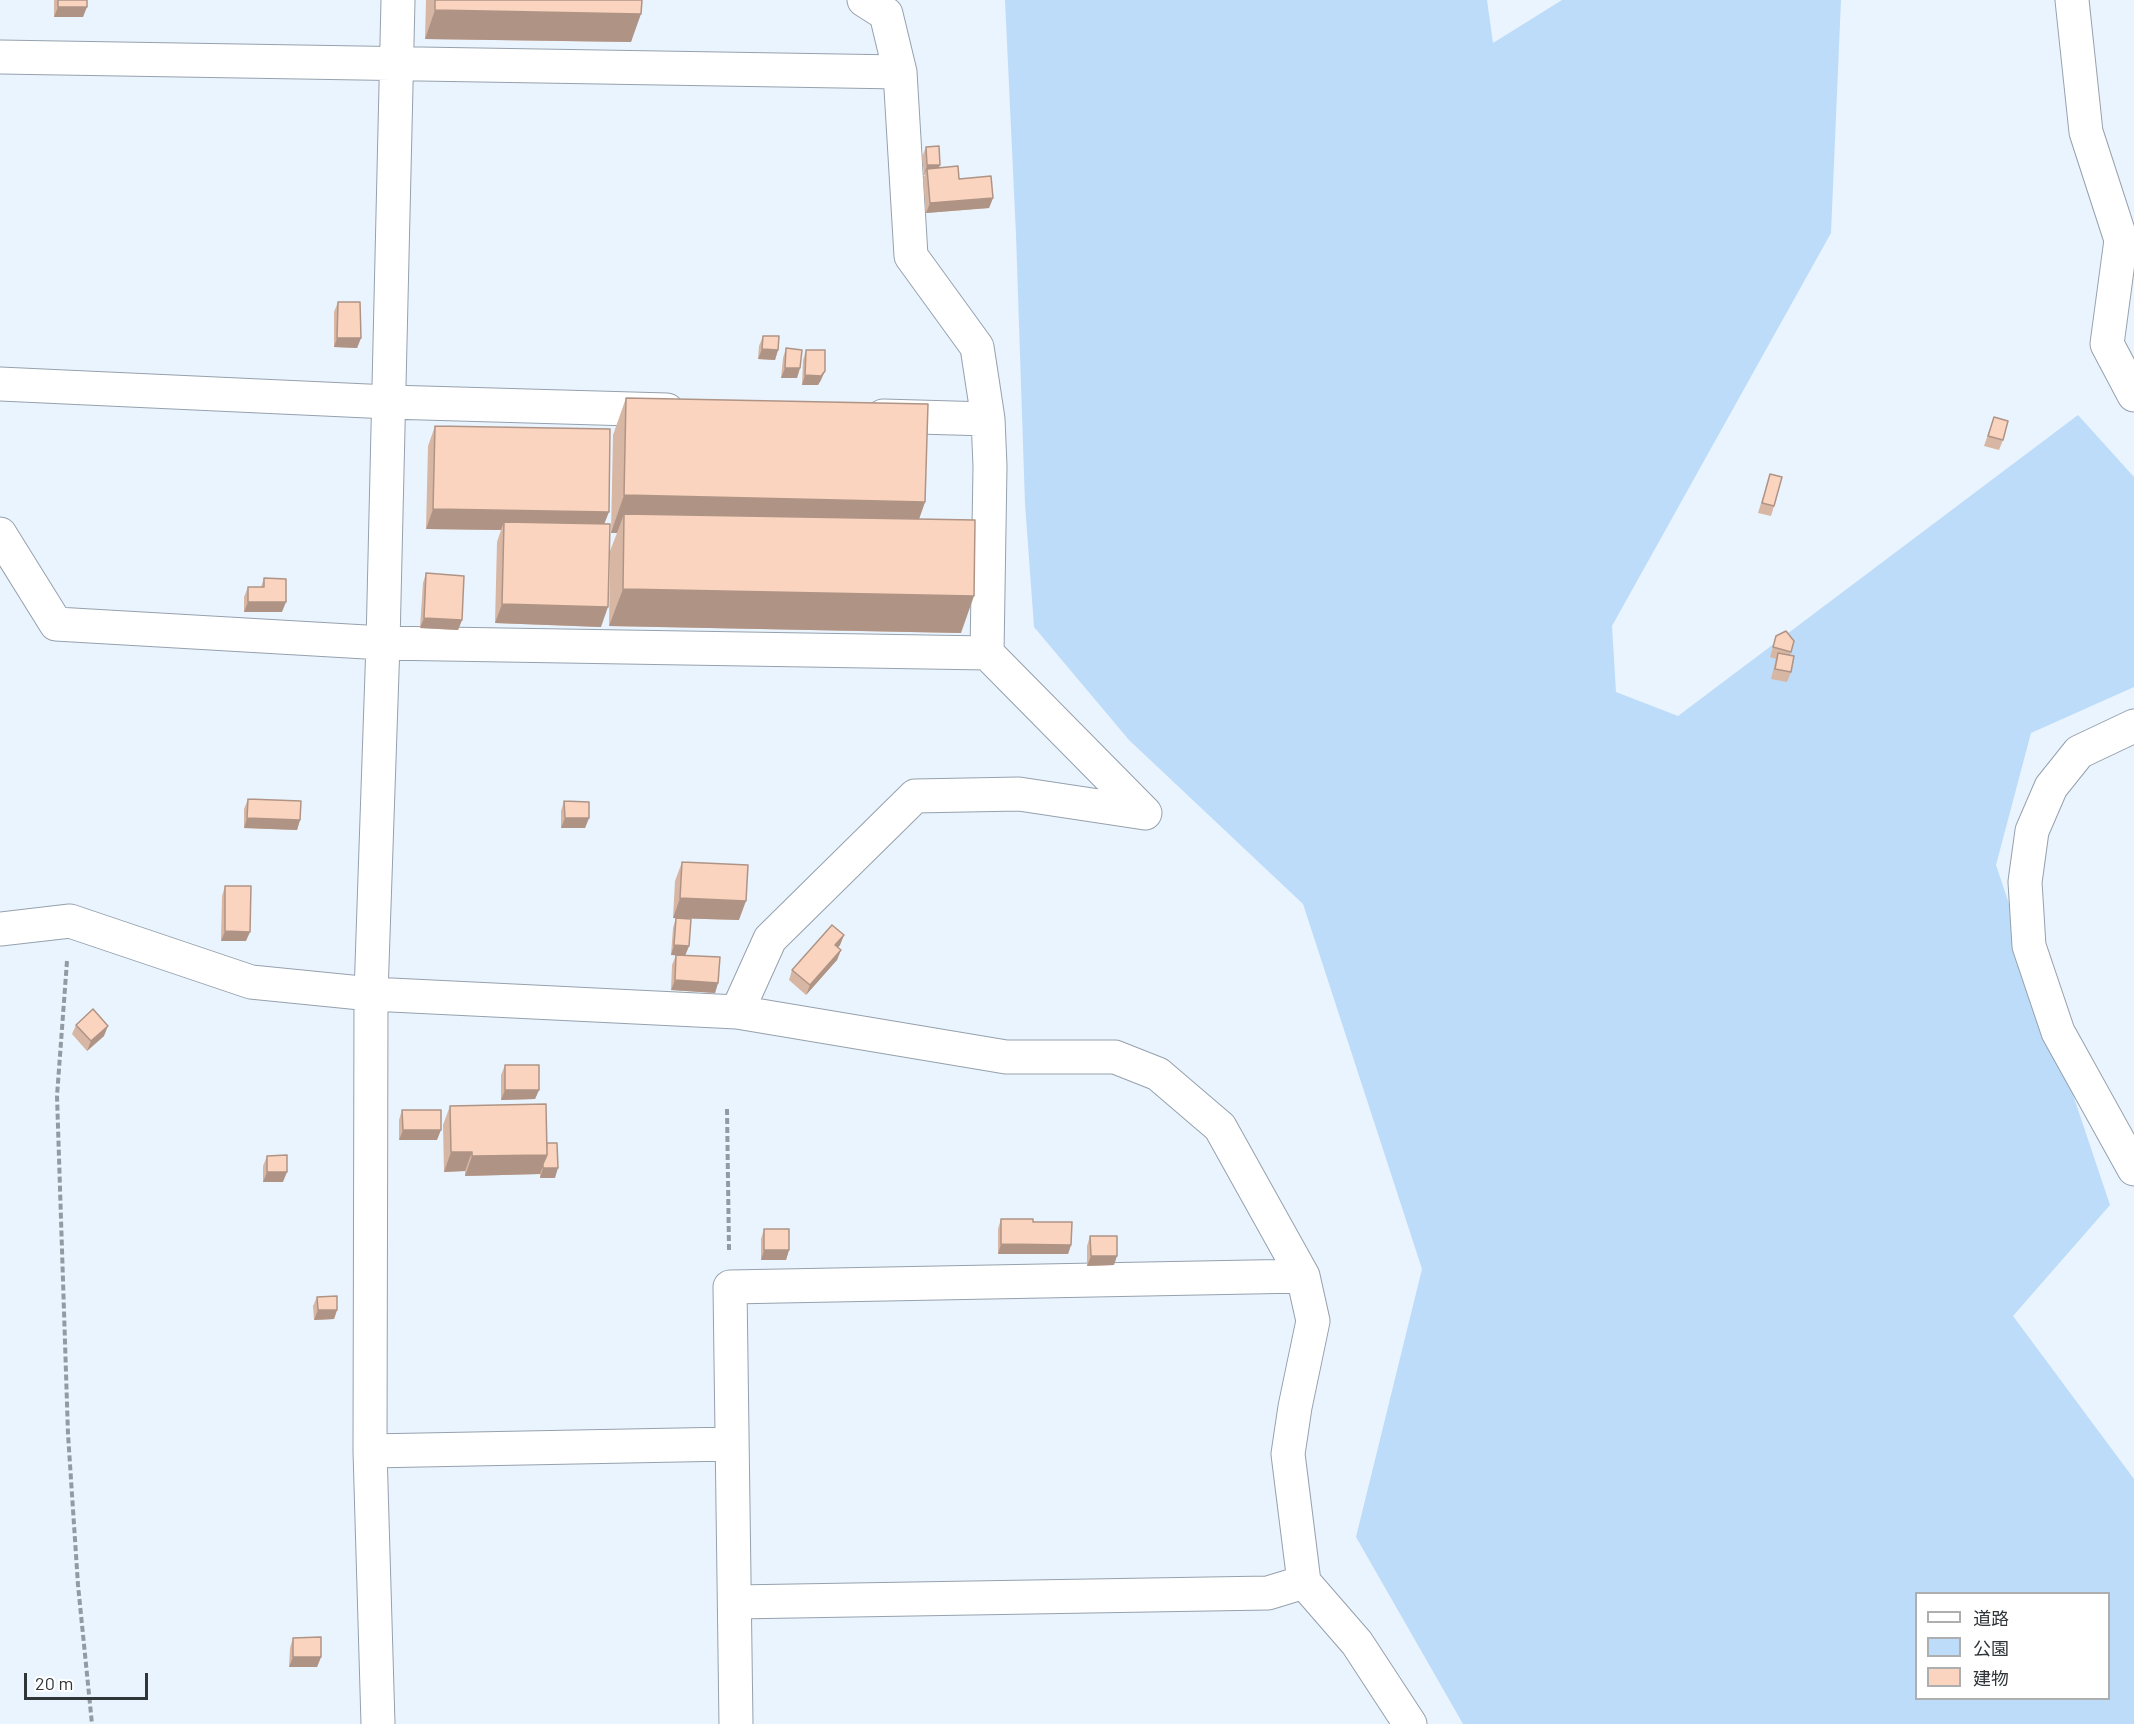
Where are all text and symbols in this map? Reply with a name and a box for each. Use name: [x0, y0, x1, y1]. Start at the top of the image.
legend: [1915, 1592, 2110, 1700]
text: 道路: [1973, 1607, 2009, 1629]
text: 公園: [1973, 1637, 2009, 1659]
scale bar: [27, 1661, 152, 1699]
text: 建物: [1973, 1667, 2009, 1689]
text: 20 m: [35, 1672, 73, 1694]

